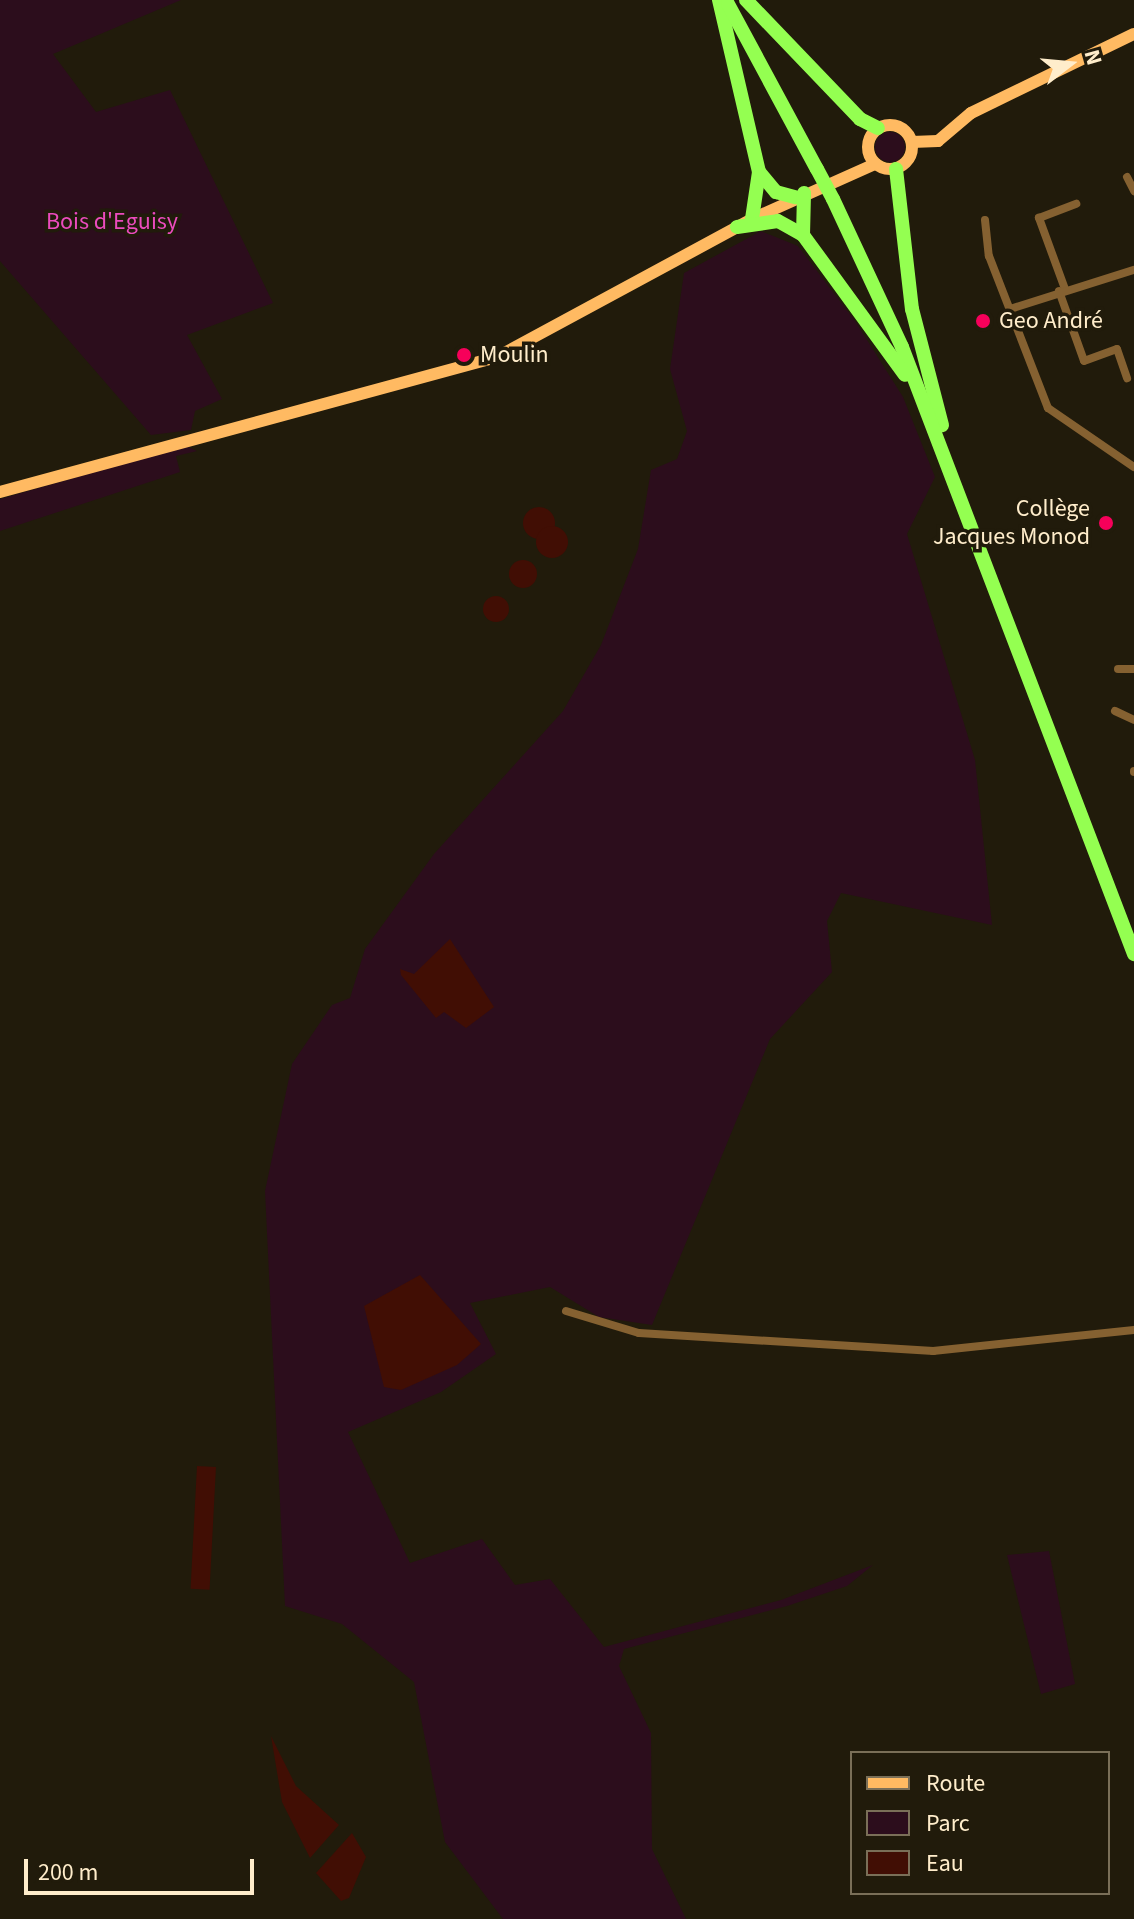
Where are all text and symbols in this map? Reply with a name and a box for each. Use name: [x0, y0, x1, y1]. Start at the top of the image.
north arrow: [1030, 24, 1110, 104]
text: N: [1076, 46, 1110, 69]
park label: Bois d'Eguisy: [46, 208, 178, 236]
place label: Geo André: [999, 307, 1103, 335]
marker: Geo André: [974, 312, 992, 330]
place label: Moulin: [480, 341, 549, 369]
marker: Moulin: [455, 346, 473, 364]
place label: Collège Jacques Monod: [933, 495, 1090, 551]
marker: Collège Jacques Monod: [1097, 514, 1115, 532]
legend: [850, 1751, 1110, 1895]
text: Route: [926, 1766, 985, 1801]
text: Parc: [926, 1806, 970, 1841]
scale bar: [28, 1843, 258, 1893]
text: Eau: [926, 1846, 964, 1881]
text: 200 m: [38, 1855, 98, 1890]

